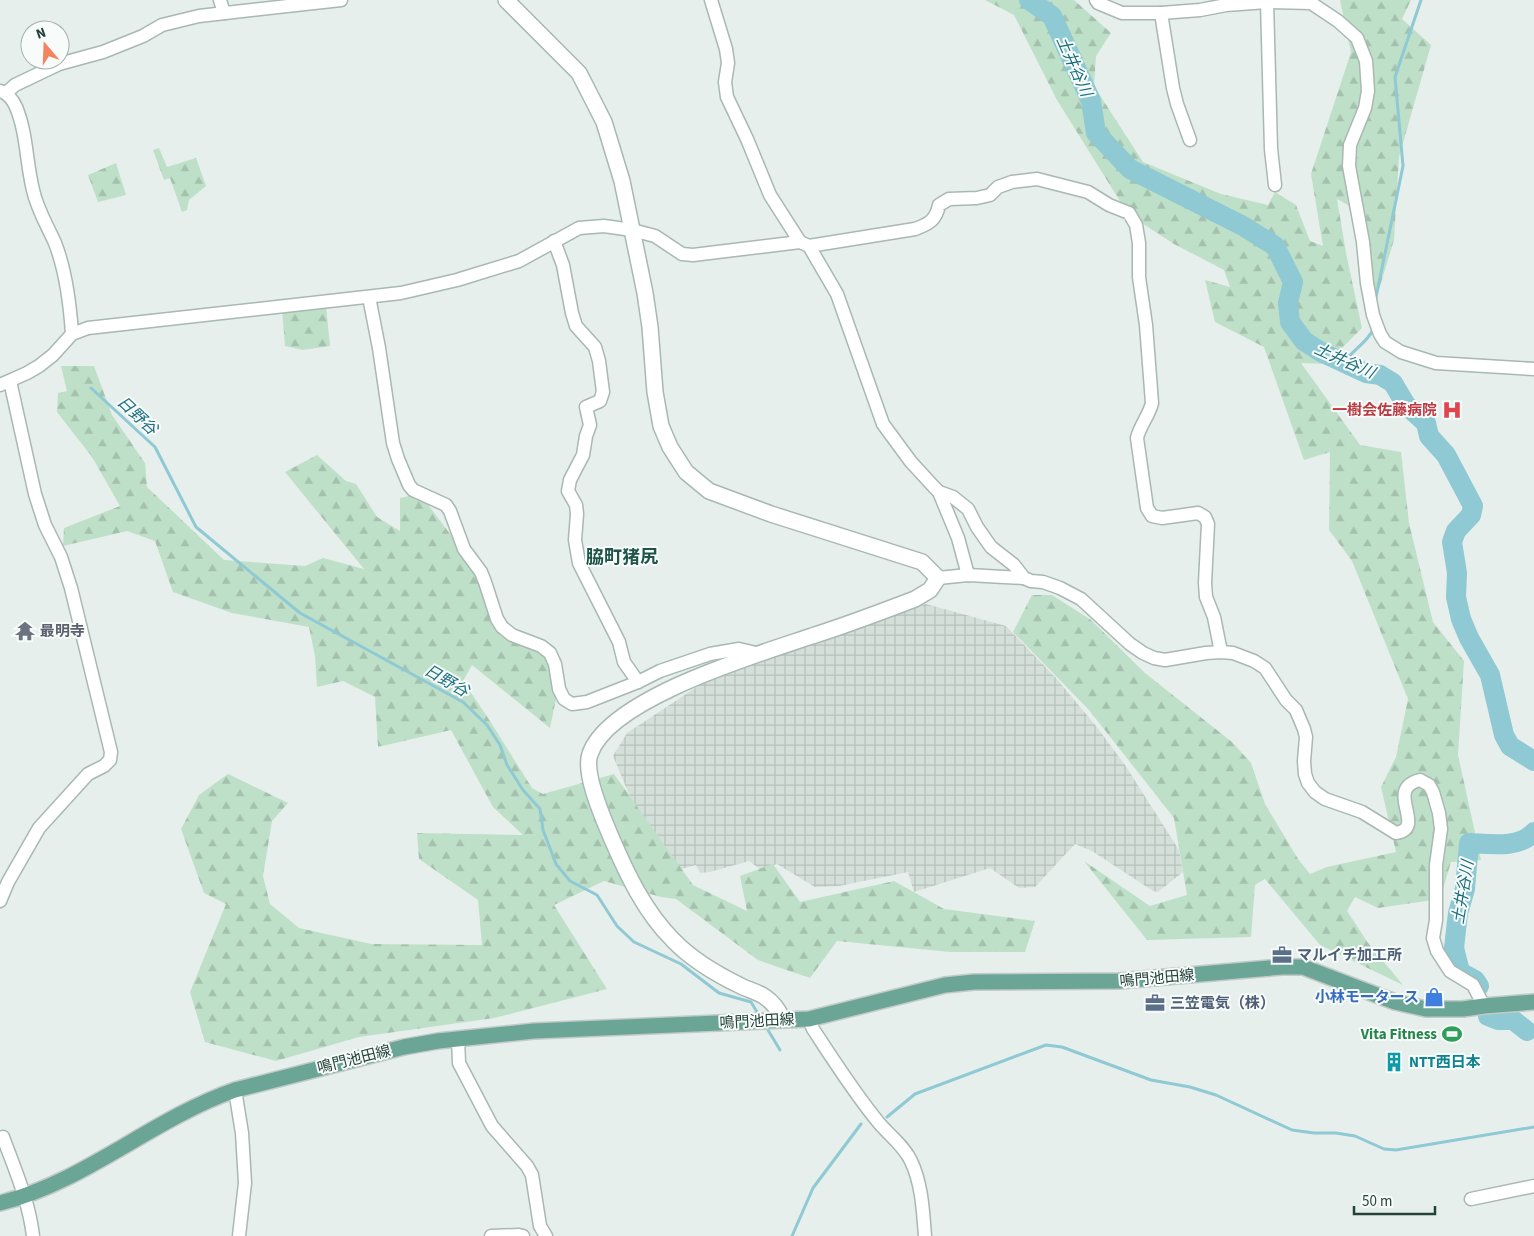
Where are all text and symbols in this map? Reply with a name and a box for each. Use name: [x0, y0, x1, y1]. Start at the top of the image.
north arrow: [20, 20, 70, 70]
text: N: [33, 23, 49, 45]
water label: 土井谷川: [1051, 33, 1098, 102]
water label: 土井谷川: [1311, 338, 1380, 385]
water label: 日野谷: [112, 391, 164, 442]
hospital icon: 一樹会佐藤病院: [1441, 399, 1463, 421]
place label: 一樹会佐藤病院: [1332, 400, 1437, 421]
district label: 脇町猪尻: [586, 545, 658, 570]
temple icon: 最明寺: [14, 620, 36, 642]
place label: 最明寺: [40, 621, 85, 642]
water label: 日野谷: [420, 659, 475, 703]
water label: 土井谷川: [1447, 857, 1479, 925]
office icon: マルイチ加工所: [1271, 944, 1293, 966]
place label: マルイチ加工所: [1297, 945, 1402, 966]
street label: 鳴門池田線: [1119, 965, 1195, 992]
shop icon: 小林モータース: [1423, 986, 1445, 1008]
place label: 小林モータース: [1315, 987, 1419, 1008]
office icon: 三笠電気（株）: [1144, 992, 1166, 1014]
place label: 三笠電気（株）: [1170, 993, 1275, 1014]
street label: 鳴門池田線: [719, 1009, 795, 1034]
sports icon: Vita Fitness: [1441, 1023, 1463, 1045]
place label: Vita Fitness: [1360, 1024, 1437, 1045]
street label: 鳴門池田線: [315, 1040, 393, 1079]
building icon: NTT西日本: [1383, 1051, 1405, 1073]
place label: NTT西日本: [1409, 1052, 1481, 1073]
scale bar: [1354, 1184, 1435, 1216]
text: 50 m: [1362, 1191, 1392, 1212]

